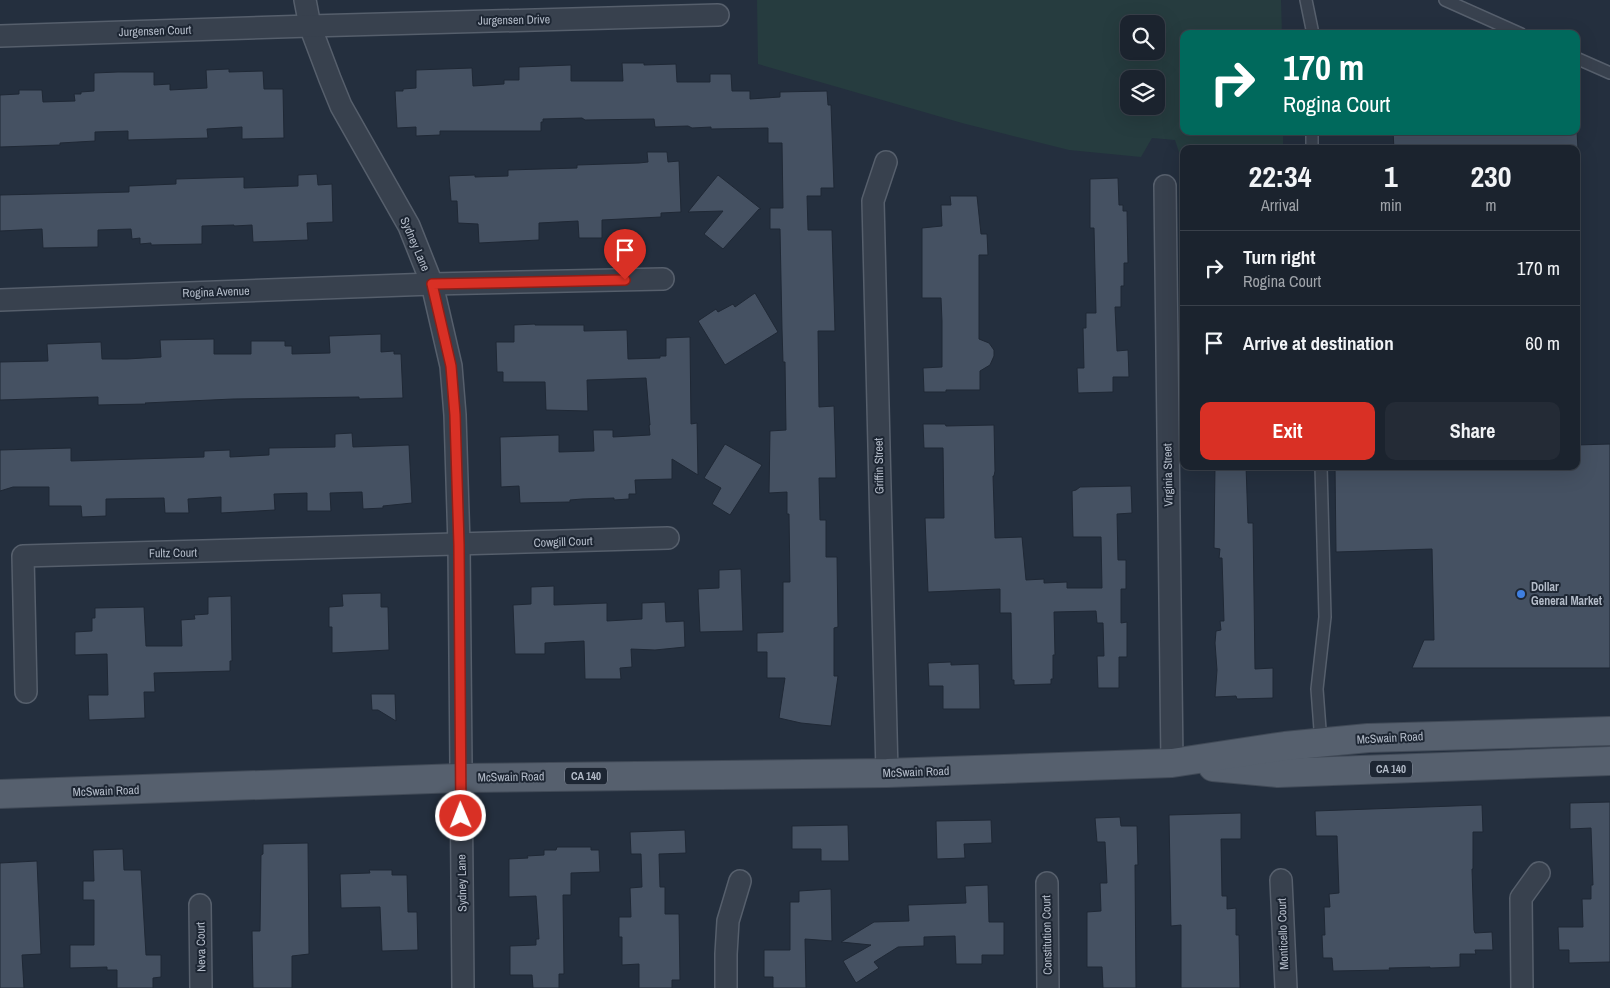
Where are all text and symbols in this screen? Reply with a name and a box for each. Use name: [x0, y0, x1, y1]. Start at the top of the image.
street label: Jurgensen Drive: [478, 11, 550, 29]
map controls: [1120, 15, 1165, 115]
button: search: [1120, 15, 1165, 60]
street label: Jurgensen Court: [118, 22, 192, 40]
text: 170 m: [1283, 44, 1364, 91]
icon: right: [1200, 50, 1265, 115]
button: layers: [1120, 70, 1165, 115]
text: Rogina Court: [1283, 89, 1390, 119]
text: 22:34: [1249, 156, 1311, 196]
text: 1: [1384, 156, 1398, 196]
text: 230: [1470, 156, 1511, 196]
text: Arrival: [1261, 194, 1299, 216]
text: min: [1380, 194, 1402, 216]
text: m: [1485, 194, 1496, 216]
street label: Sydney Lane: [396, 214, 434, 274]
pin: [604, 229, 646, 280]
icon: arrive: [611, 236, 639, 264]
text: Turn right: [1243, 244, 1315, 270]
icon: right: [1200, 254, 1228, 282]
text: 170 m: [1517, 255, 1560, 281]
text: Rogina Court: [1243, 270, 1321, 292]
street label: Rogina Avenue: [182, 283, 250, 301]
icon: arrive: [1200, 329, 1228, 357]
text: Arrive at destination: [1243, 330, 1394, 356]
text: 60 m: [1525, 330, 1560, 356]
button: Exit: [1200, 402, 1375, 460]
button: Share: [1385, 402, 1560, 460]
street label: Griffin Street: [871, 438, 887, 494]
street label: Virginia Street: [1159, 443, 1177, 507]
street label: Cowgill Court: [533, 533, 593, 551]
street label: Fultz Court: [149, 545, 197, 561]
place label: Dollar General Market: [1531, 579, 1603, 609]
marker: Dollar General Market: [1515, 588, 1527, 600]
street label: McSwain Road: [1356, 728, 1424, 748]
road number: CA 140: [1370, 761, 1412, 778]
street label: McSwain Road: [882, 763, 950, 781]
street label: McSwain Road: [477, 768, 545, 786]
road number: CA 140: [565, 768, 607, 784]
street label: McSwain Road: [72, 782, 140, 800]
position arrow: [434, 789, 486, 841]
street label: Sydney Lane: [453, 854, 471, 912]
street label: Constitution Court: [1038, 895, 1056, 975]
street label: Monticello Court: [1274, 898, 1292, 970]
street label: Neva Court: [193, 922, 209, 972]

